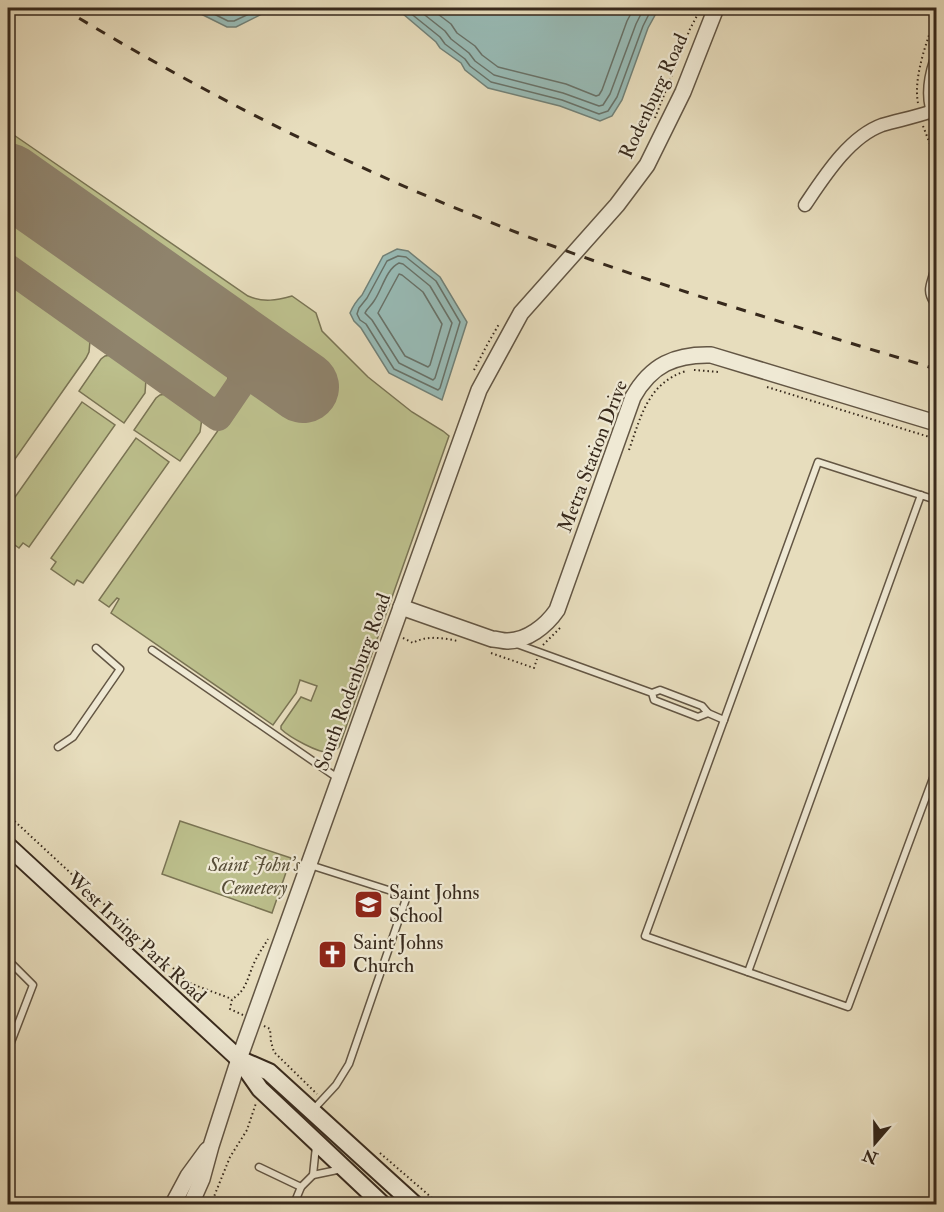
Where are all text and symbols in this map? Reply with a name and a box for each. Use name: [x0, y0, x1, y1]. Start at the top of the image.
street label: Rodenburg Road: [613, 29, 693, 163]
street label: Metra Station Drive: [552, 376, 633, 536]
street label: South Rodenburg Road: [309, 590, 396, 775]
park label: Saint John's Cemetery: [207, 852, 300, 900]
street label: West Irving Park Road: [61, 866, 211, 1008]
place label: Saint Johns School: [389, 880, 480, 928]
school or university icon: Saint Johns School: [352, 888, 384, 920]
place label: Saint Johns Church: [353, 930, 444, 978]
church icon: Saint Johns Church: [316, 938, 348, 970]
north arrow: [845, 1113, 905, 1173]
text: N: [859, 1144, 881, 1168]

